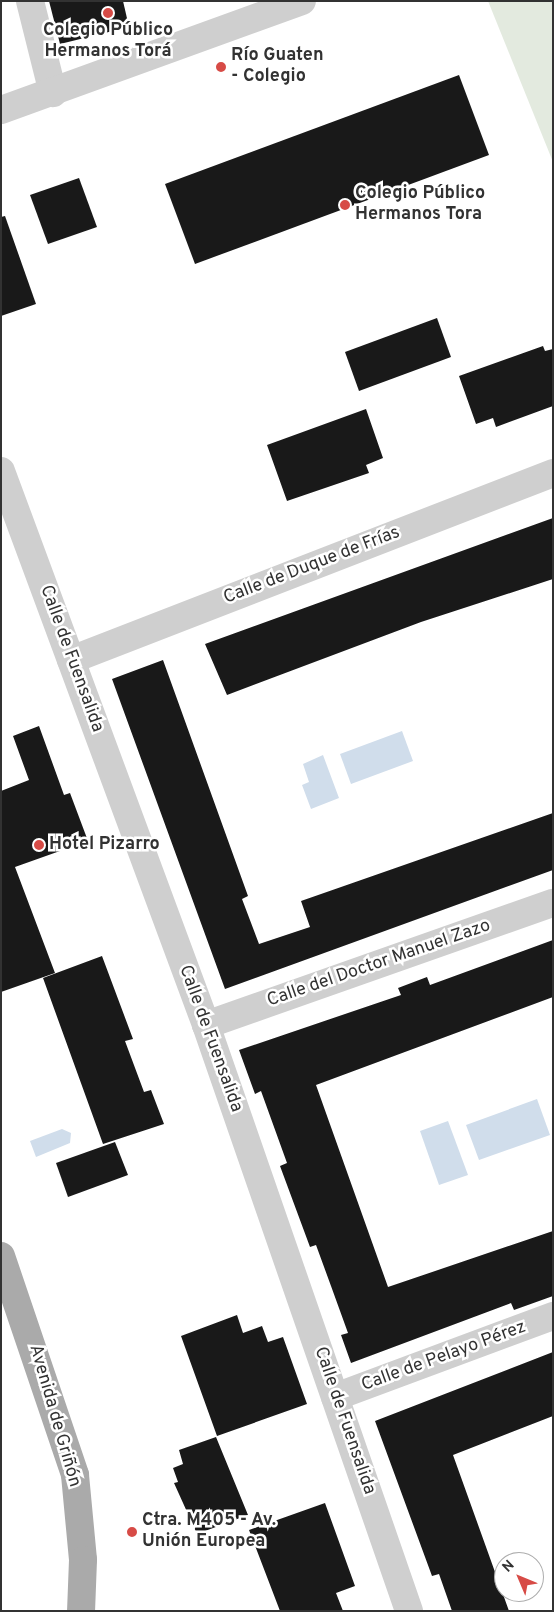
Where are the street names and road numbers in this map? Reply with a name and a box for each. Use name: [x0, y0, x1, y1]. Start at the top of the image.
street label: Calle de Duque de Frías: [221, 522, 403, 610]
street label: Calle de Fuensalida: [34, 583, 108, 735]
street label: Calle del Doctor Manuel Zazo: [264, 916, 494, 1012]
street label: Calle de Fuensalida: [173, 963, 247, 1115]
street label: Calle de Pelayo Pérez: [359, 1317, 529, 1397]
street label: Avenida de Griñón: [23, 1342, 85, 1490]
street label: Calle de Fuensalida: [309, 1344, 379, 1498]

